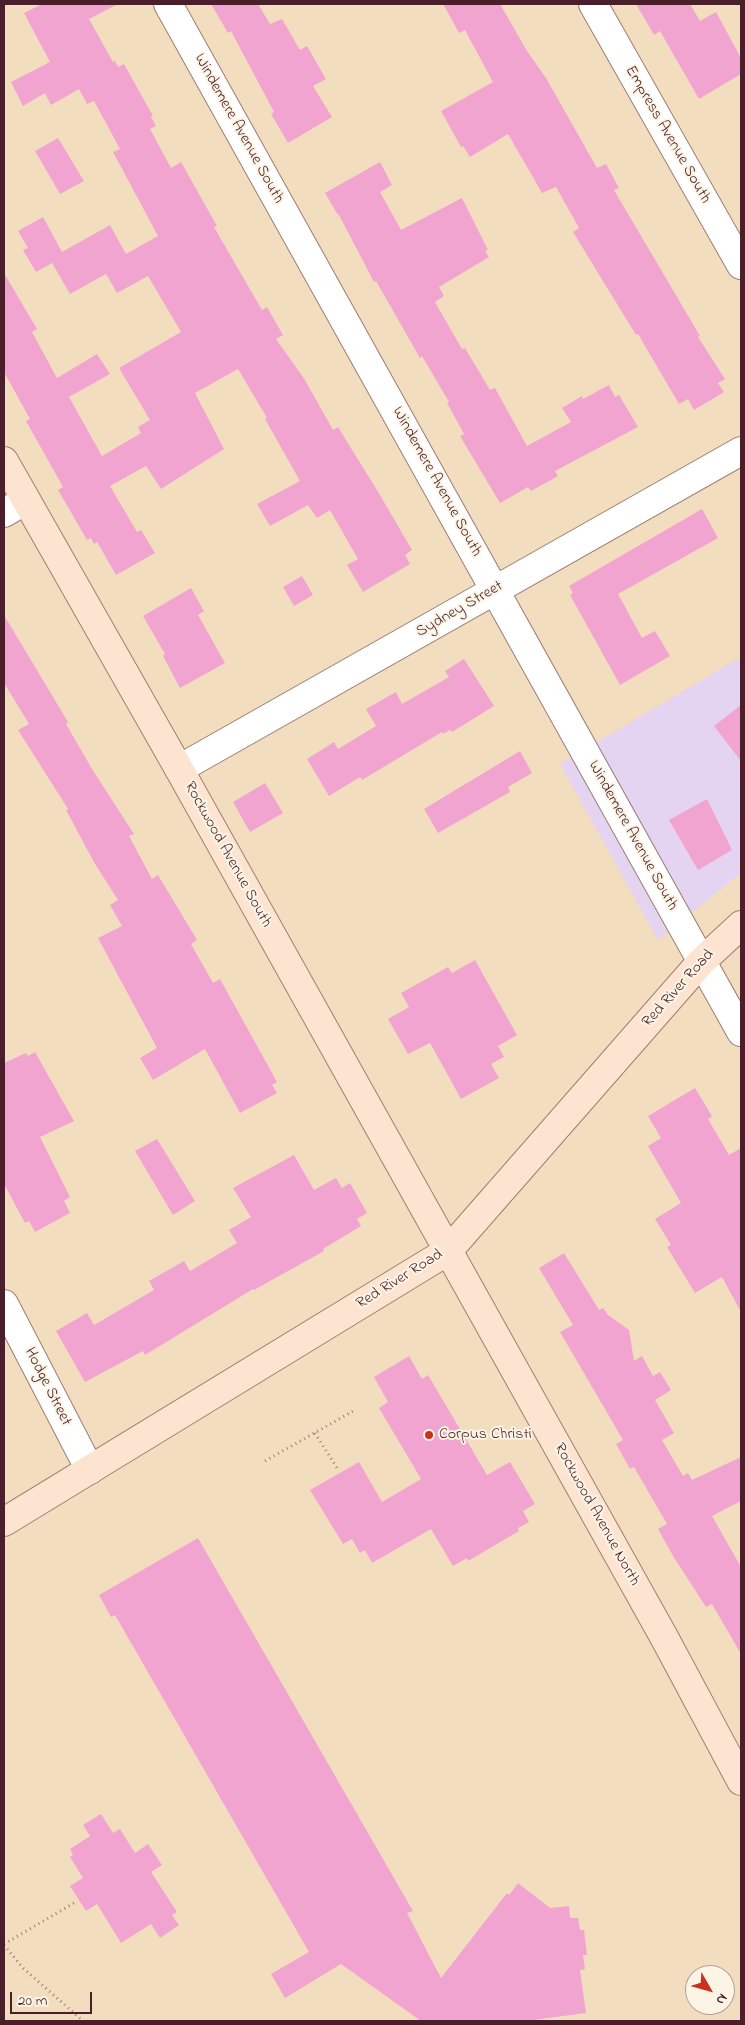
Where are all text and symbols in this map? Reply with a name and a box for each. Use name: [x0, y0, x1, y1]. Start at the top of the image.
street label: Windemere Avenue South: [189, 51, 287, 207]
street label: Empress Avenue South: [620, 63, 714, 207]
street label: Windemere Avenue South: [387, 404, 485, 560]
street label: Sydney Street: [413, 577, 507, 643]
street label: Windemere Avenue South: [583, 758, 681, 914]
street label: Rockwood Avenue South: [179, 779, 275, 931]
street label: Red River Road: [639, 946, 719, 1032]
street label: Red River Road: [353, 1246, 447, 1314]
street label: Hodge Street: [19, 1345, 75, 1429]
place label: Corpus Christi: [439, 1425, 532, 1445]
marker: Corpus Christi: [423, 1429, 435, 1441]
street label: Rockwood Avenue North: [549, 1440, 643, 1590]
north arrow: [685, 1965, 735, 2015]
scale bar: [12, 1982, 95, 2014]
text: N: [710, 1989, 733, 2009]
text: 20 m: [18, 1990, 47, 2012]

